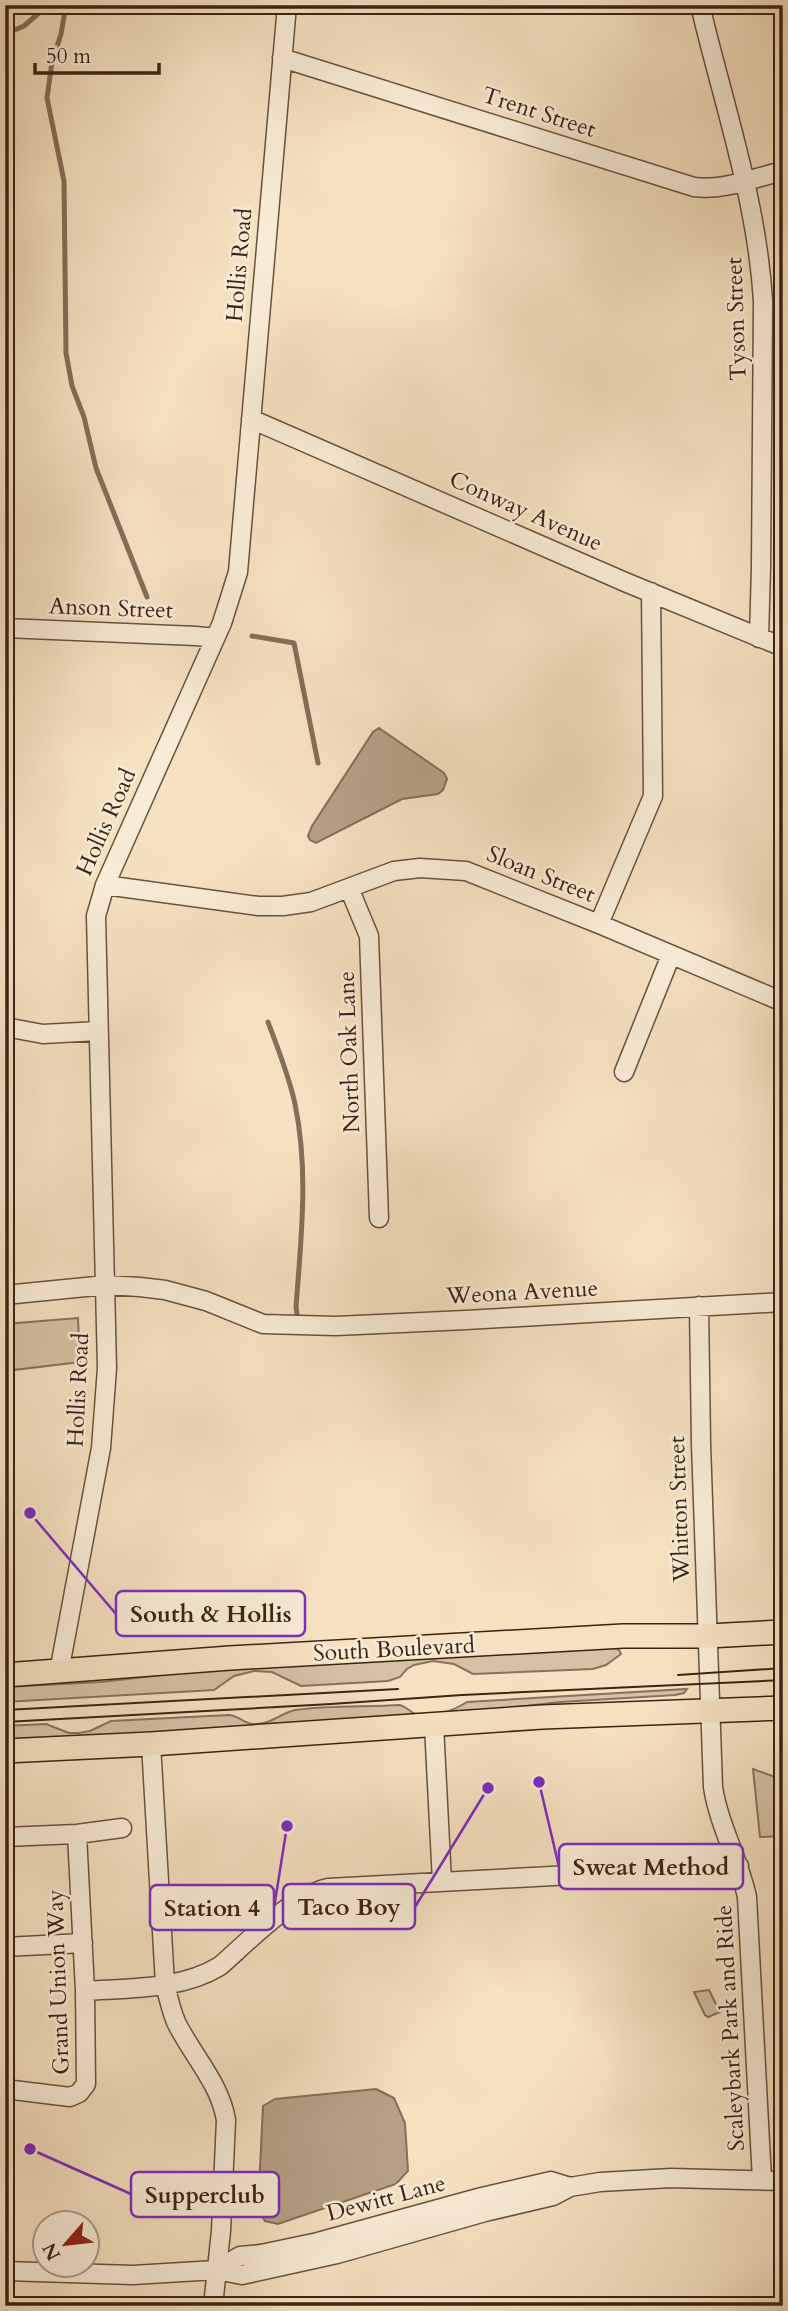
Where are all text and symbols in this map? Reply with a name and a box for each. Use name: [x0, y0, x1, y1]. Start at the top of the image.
scale bar: [35, 32, 159, 76]
text: 50 m: [46, 42, 91, 71]
street label: Trent Street: [478, 79, 600, 145]
street label: Hollis Road: [219, 206, 259, 323]
street label: Tyson Street: [718, 257, 754, 381]
street label: Conway Avenue: [445, 463, 607, 559]
street label: Anson Street: [48, 590, 174, 626]
street label: Hollis Road: [69, 763, 144, 880]
street label: Sloan Street: [482, 838, 600, 910]
street label: North Oak Lane: [331, 970, 367, 1134]
street label: Weona Avenue: [444, 1273, 599, 1312]
street label: Hollis Road: [60, 1331, 97, 1448]
street label: Whitton Street: [661, 1435, 697, 1584]
callout: South & Hollis: [116, 1591, 305, 1636]
text: South & Hollis: [130, 1598, 292, 1631]
street label: South Boulevard: [312, 1629, 476, 1669]
callout: Sweat Method: [559, 1844, 743, 1889]
text: Sweat Method: [573, 1851, 730, 1884]
callout: Taco Boy: [283, 1884, 415, 1929]
callout: Station 4: [150, 1885, 274, 1930]
street label: Grand Union Way: [39, 1889, 77, 2075]
text: Taco Boy: [297, 1891, 401, 1924]
text: Station 4: [164, 1892, 260, 1925]
street label: Scaleybark Park and Ride: [708, 1904, 752, 2152]
street label: Dewitt Lane: [323, 2167, 449, 2229]
callout: Supperclub: [131, 2172, 279, 2217]
text: Supperclub: [145, 2179, 265, 2212]
north arrow: [32, 2210, 102, 2280]
text: N: [36, 2238, 67, 2265]

